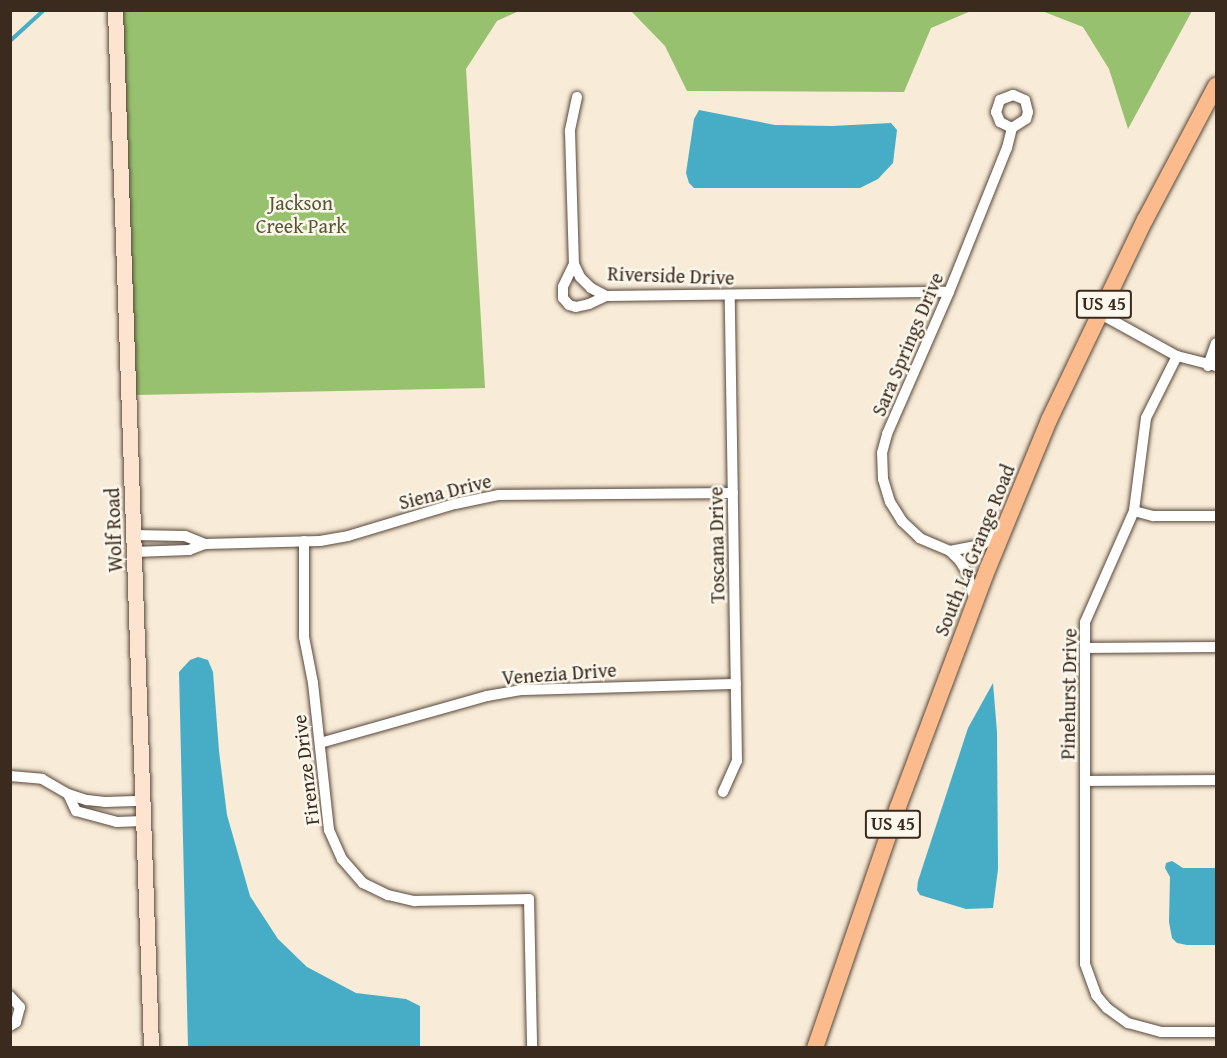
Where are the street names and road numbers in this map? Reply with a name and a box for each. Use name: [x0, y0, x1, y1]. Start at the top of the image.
street label: Riverside Drive: [607, 261, 735, 289]
street label: Sara Springs Drive: [866, 268, 948, 420]
road number: US 45: [1076, 289, 1132, 319]
street label: South La Grange Road: [929, 461, 1019, 639]
street label: Siena Drive: [396, 468, 494, 514]
street label: Toscana Drive: [703, 486, 729, 604]
street label: Wolf Road: [100, 487, 126, 573]
street label: Pinehurst Drive: [1055, 628, 1081, 760]
street label: Venezia Drive: [501, 657, 617, 689]
street label: Firenze Drive: [286, 713, 324, 827]
road number: US 45: [864, 809, 922, 839]

